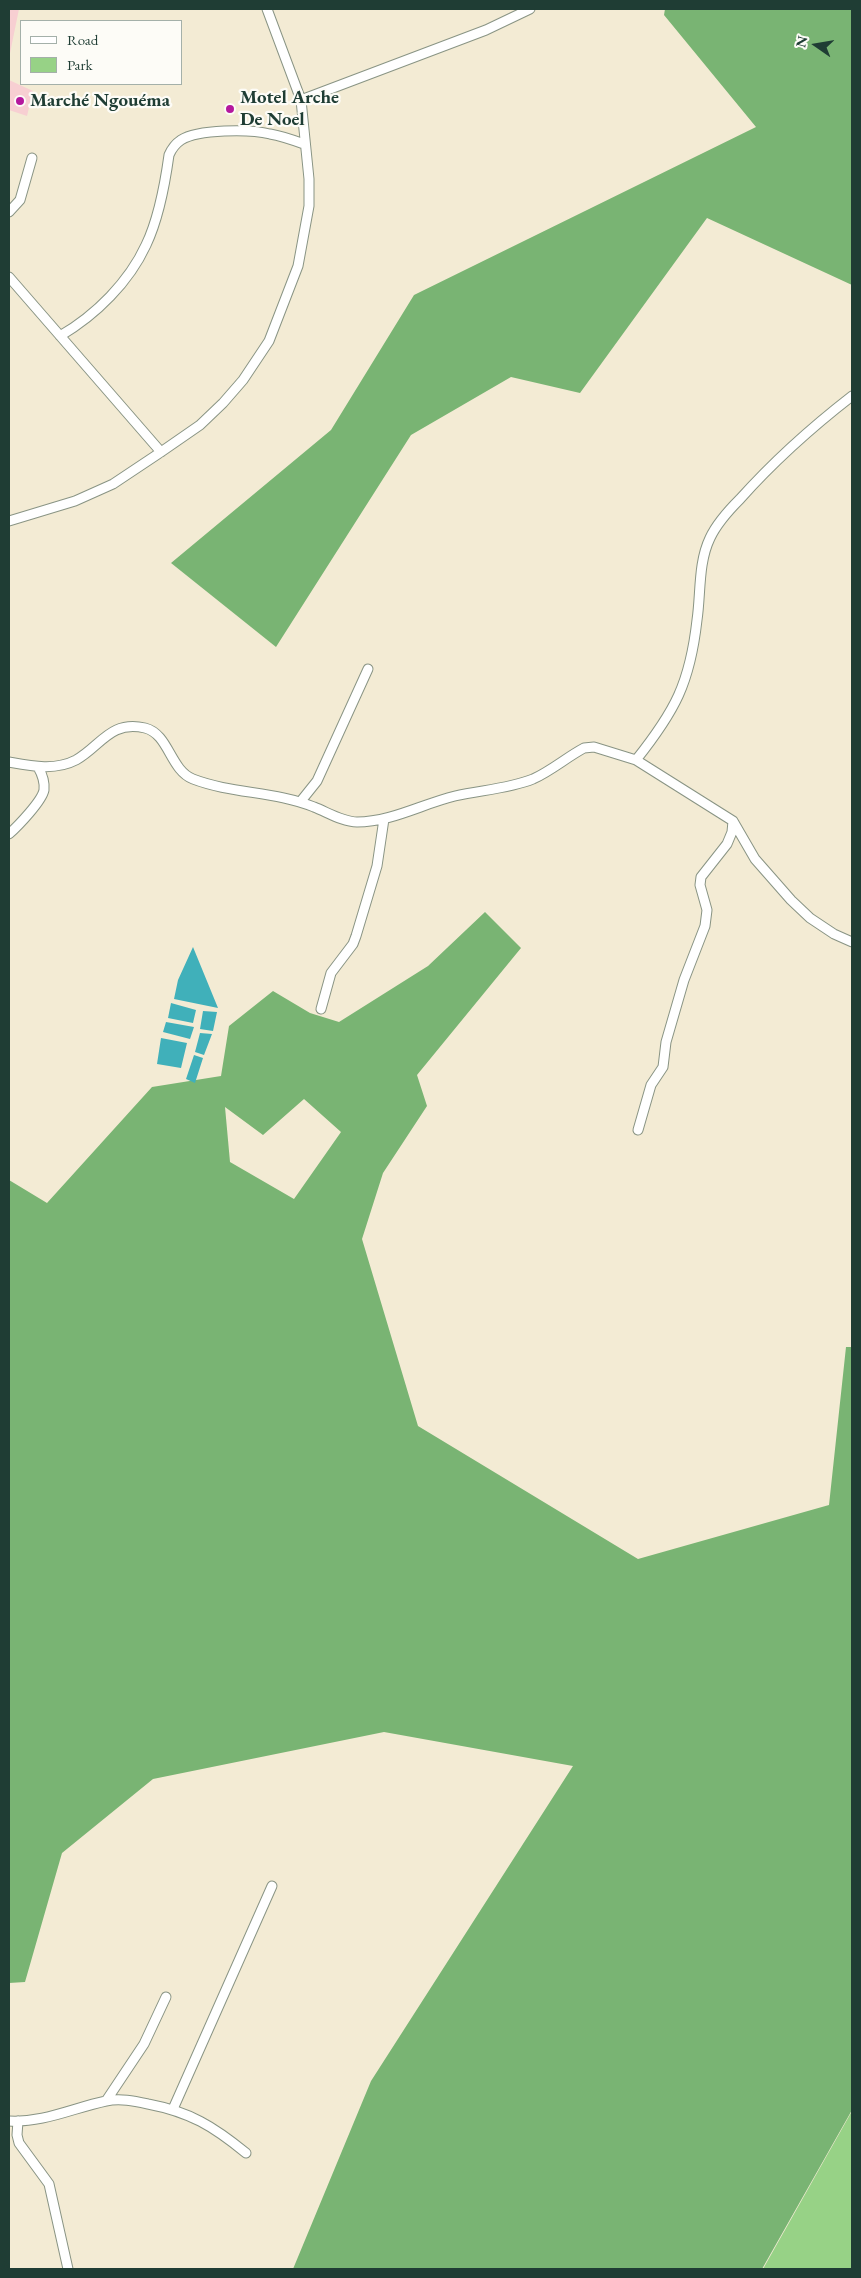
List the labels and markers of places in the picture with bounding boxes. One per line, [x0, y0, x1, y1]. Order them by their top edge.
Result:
place label: Motel Arche De Noel [240, 87, 339, 131]
place label: Marché Ngouéma [30, 90, 170, 112]
marker: Marché Ngouéma [14, 95, 26, 107]
marker: Motel Arche De Noel [224, 103, 236, 115]

